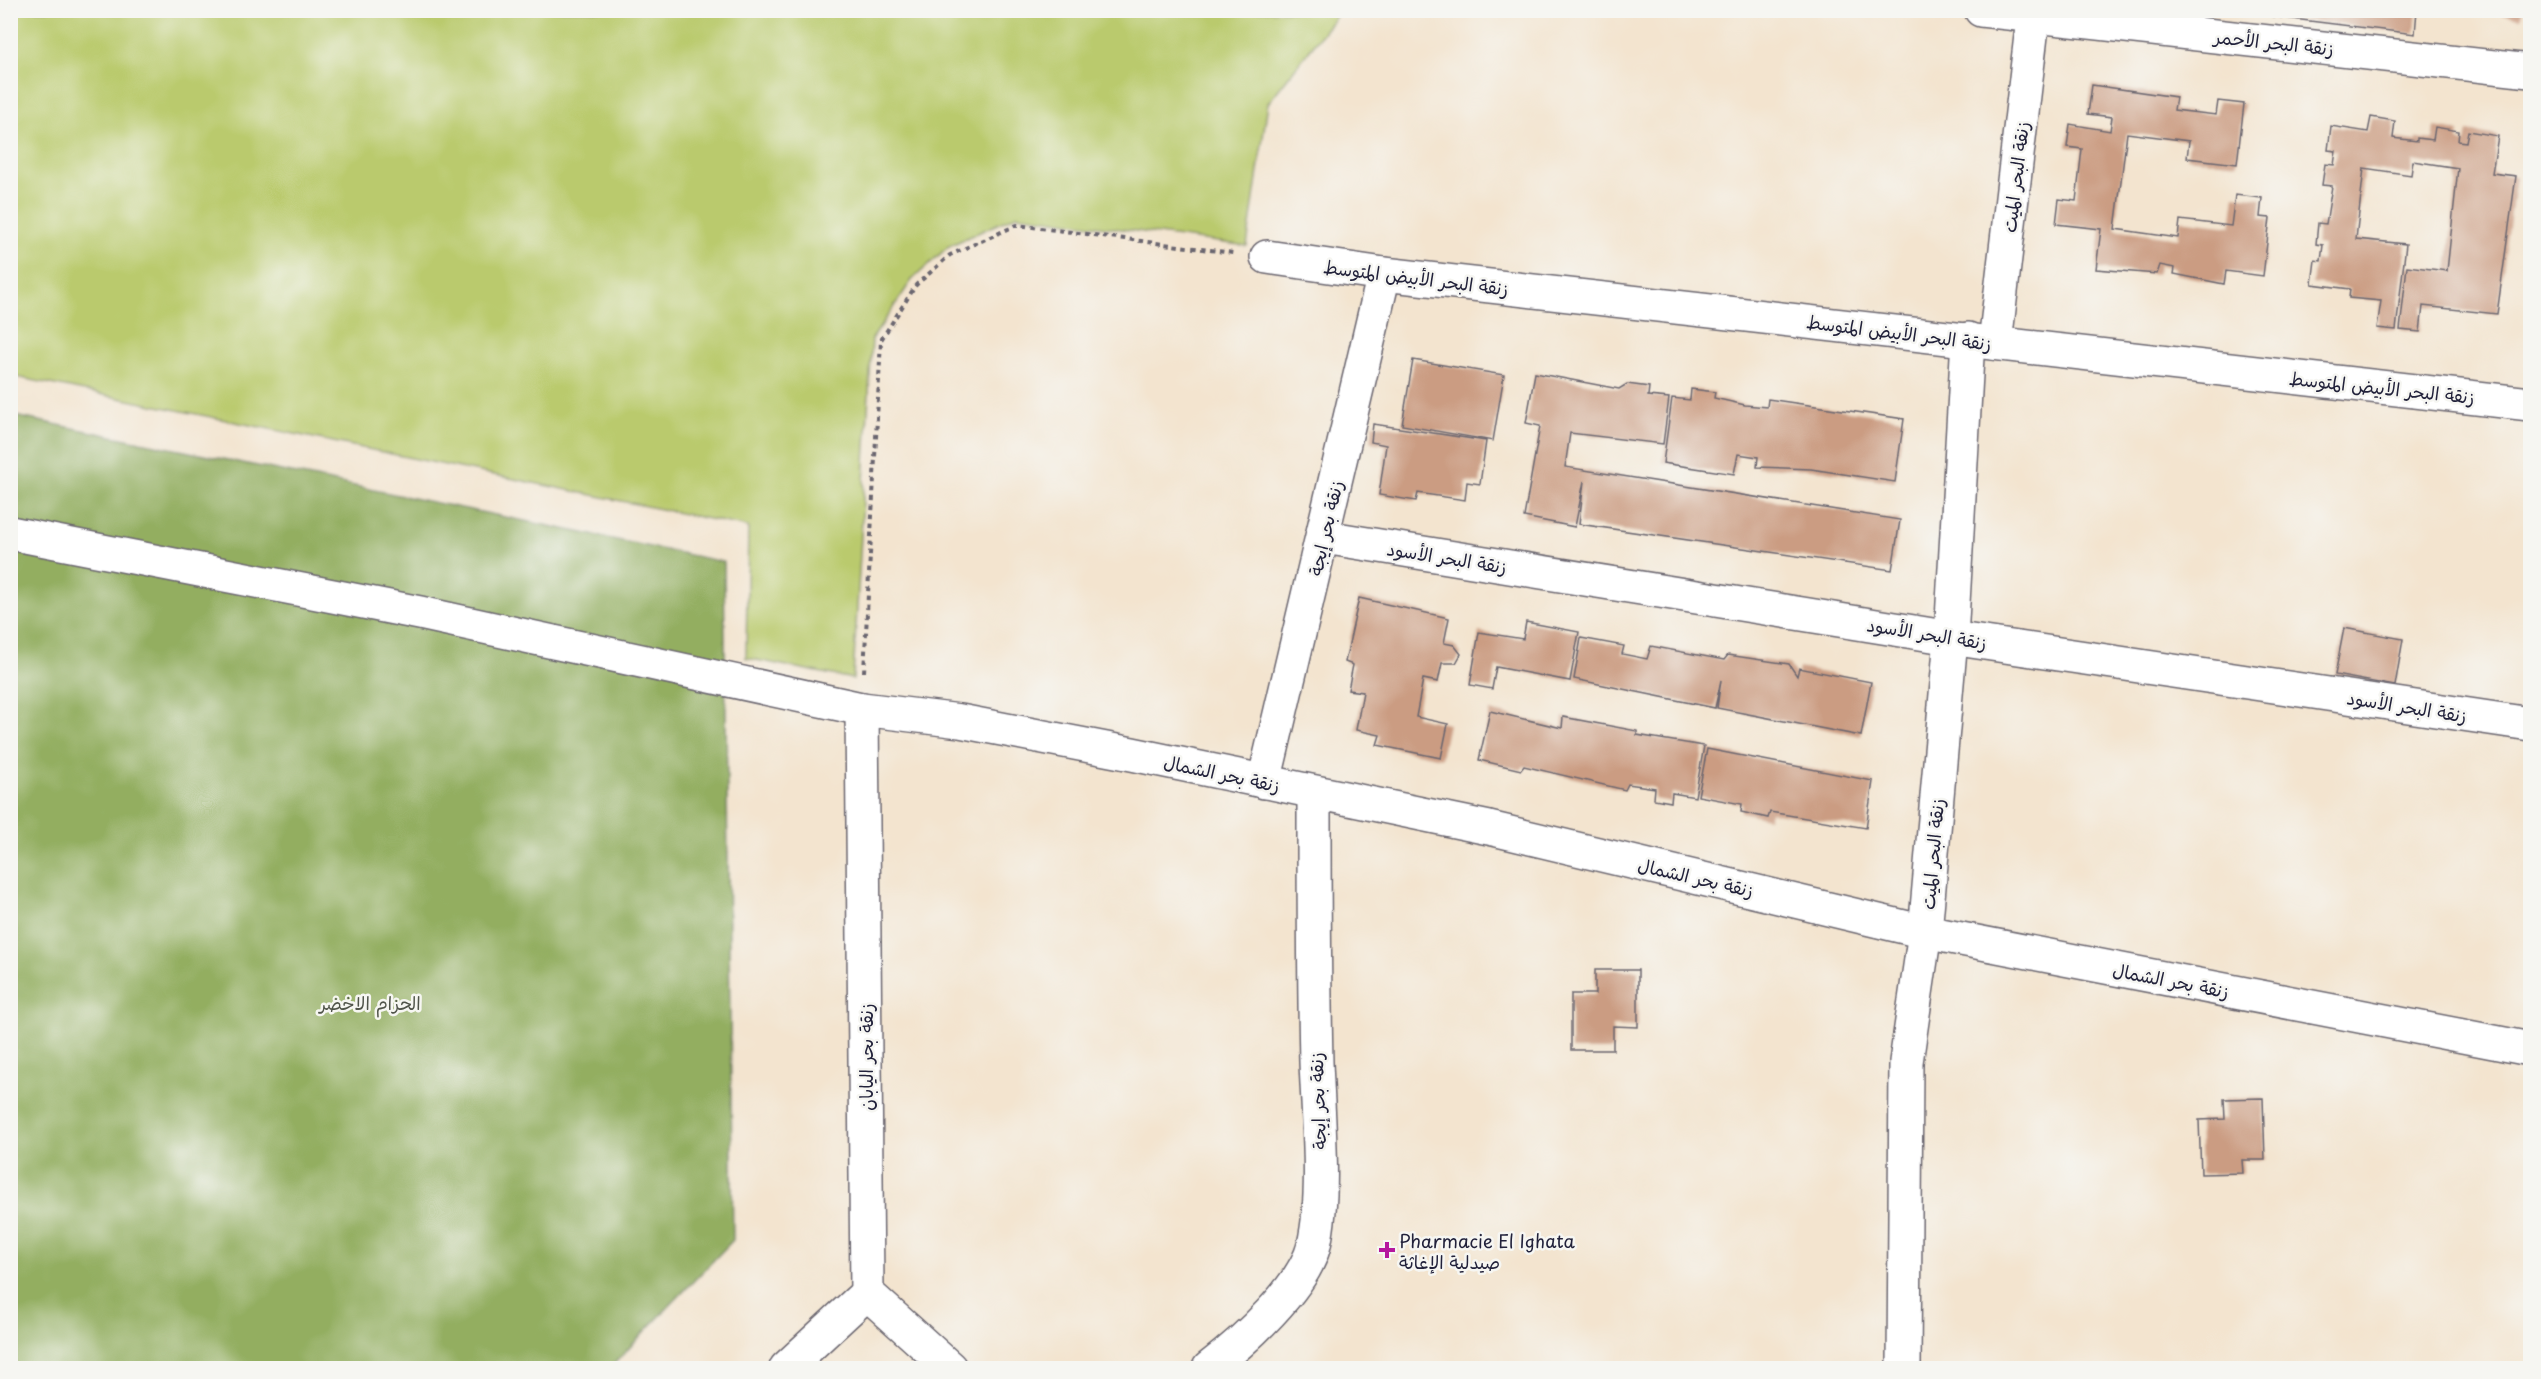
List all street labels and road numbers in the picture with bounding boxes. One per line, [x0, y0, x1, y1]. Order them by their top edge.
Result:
street label: زنقة البحر الأحمر [2211, 22, 2335, 62]
street label: زنقة البحر الميت [1995, 120, 2035, 234]
street label: زنقة البحر الأبيض المتوسط [1322, 252, 1510, 302]
street label: زنقة البحر الأبيض المتوسط [1805, 307, 1993, 357]
street label: زنقة البحر الأبيض المتوسط [2288, 364, 2476, 410]
street label: زنقة بحر إيجة [1301, 478, 1349, 578]
street label: زنقة البحر الأسود [1385, 534, 1509, 580]
street label: زنقة البحر الأسود [1865, 610, 1989, 656]
street label: زنقة البحر الأسود [2345, 683, 2469, 729]
street label: زنقة بحر الشمال [1162, 748, 1282, 798]
street label: زنقة البحر الميت [1914, 797, 1950, 911]
street label: زنقة بحر الشمال [1636, 851, 1756, 903]
street label: زنقة بحر الشمال [2111, 955, 2231, 1005]
street label: زنقة بحر اليابان [852, 1003, 879, 1111]
street label: زنقة بحر إيجة [1302, 1052, 1332, 1150]

